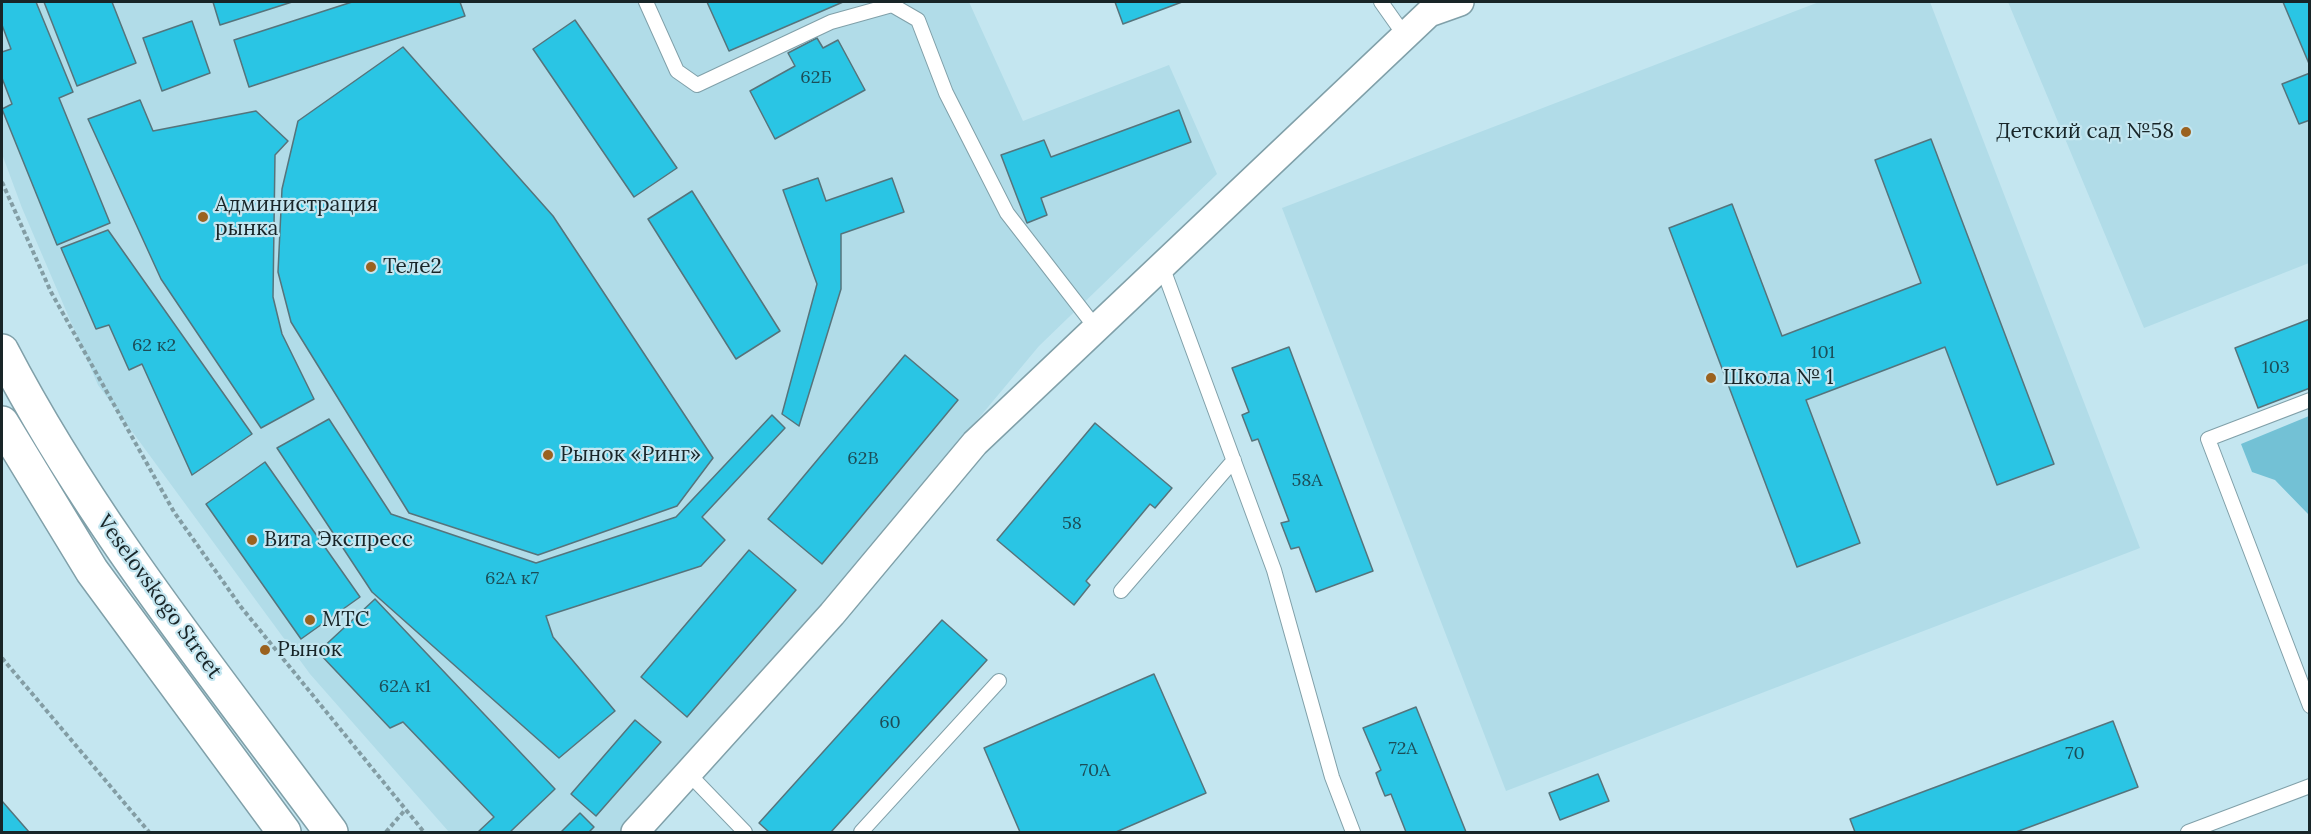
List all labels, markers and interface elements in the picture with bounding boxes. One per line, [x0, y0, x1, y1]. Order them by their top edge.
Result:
house number: 62Б [800, 67, 832, 89]
place label: Детский сад №58 [1996, 119, 2174, 145]
marker: Детский сад №58 [2179, 125, 2193, 139]
place label: Администрация рынка [215, 192, 378, 242]
marker: Администрация рынка [196, 210, 210, 224]
place label: Теле2 [383, 254, 442, 280]
marker: Теле2 [364, 260, 378, 274]
house number: 62 к2 [132, 335, 176, 357]
house number: 101 [1811, 342, 1835, 364]
house number: 103 [2262, 357, 2290, 379]
place label: Школа № 1 [1723, 365, 1834, 391]
marker: Школа № 1 [1704, 371, 1718, 385]
place label: Рынок «Ринг» [560, 442, 701, 468]
marker: Рынок «Ринг» [541, 448, 555, 462]
house number: 62В [847, 448, 879, 470]
house number: 58А [1291, 470, 1323, 492]
street label: Veselovskogo Street [91, 510, 227, 684]
house number: 58 [1062, 513, 1082, 535]
place label: Вита Экспресс [264, 527, 413, 553]
marker: Вита Экспресс [245, 533, 259, 547]
house number: 62А к7 [485, 568, 539, 590]
place label: МТС [322, 607, 369, 633]
marker: МТС [303, 613, 317, 627]
place label: Рынок [277, 637, 342, 663]
marker: Рынок [258, 643, 272, 657]
house number: 62А к1 [379, 676, 431, 698]
house number: 60 [879, 712, 901, 734]
house number: 72А [1388, 738, 1418, 760]
house number: 70 [2065, 743, 2085, 765]
house number: 70А [1080, 760, 1110, 782]

